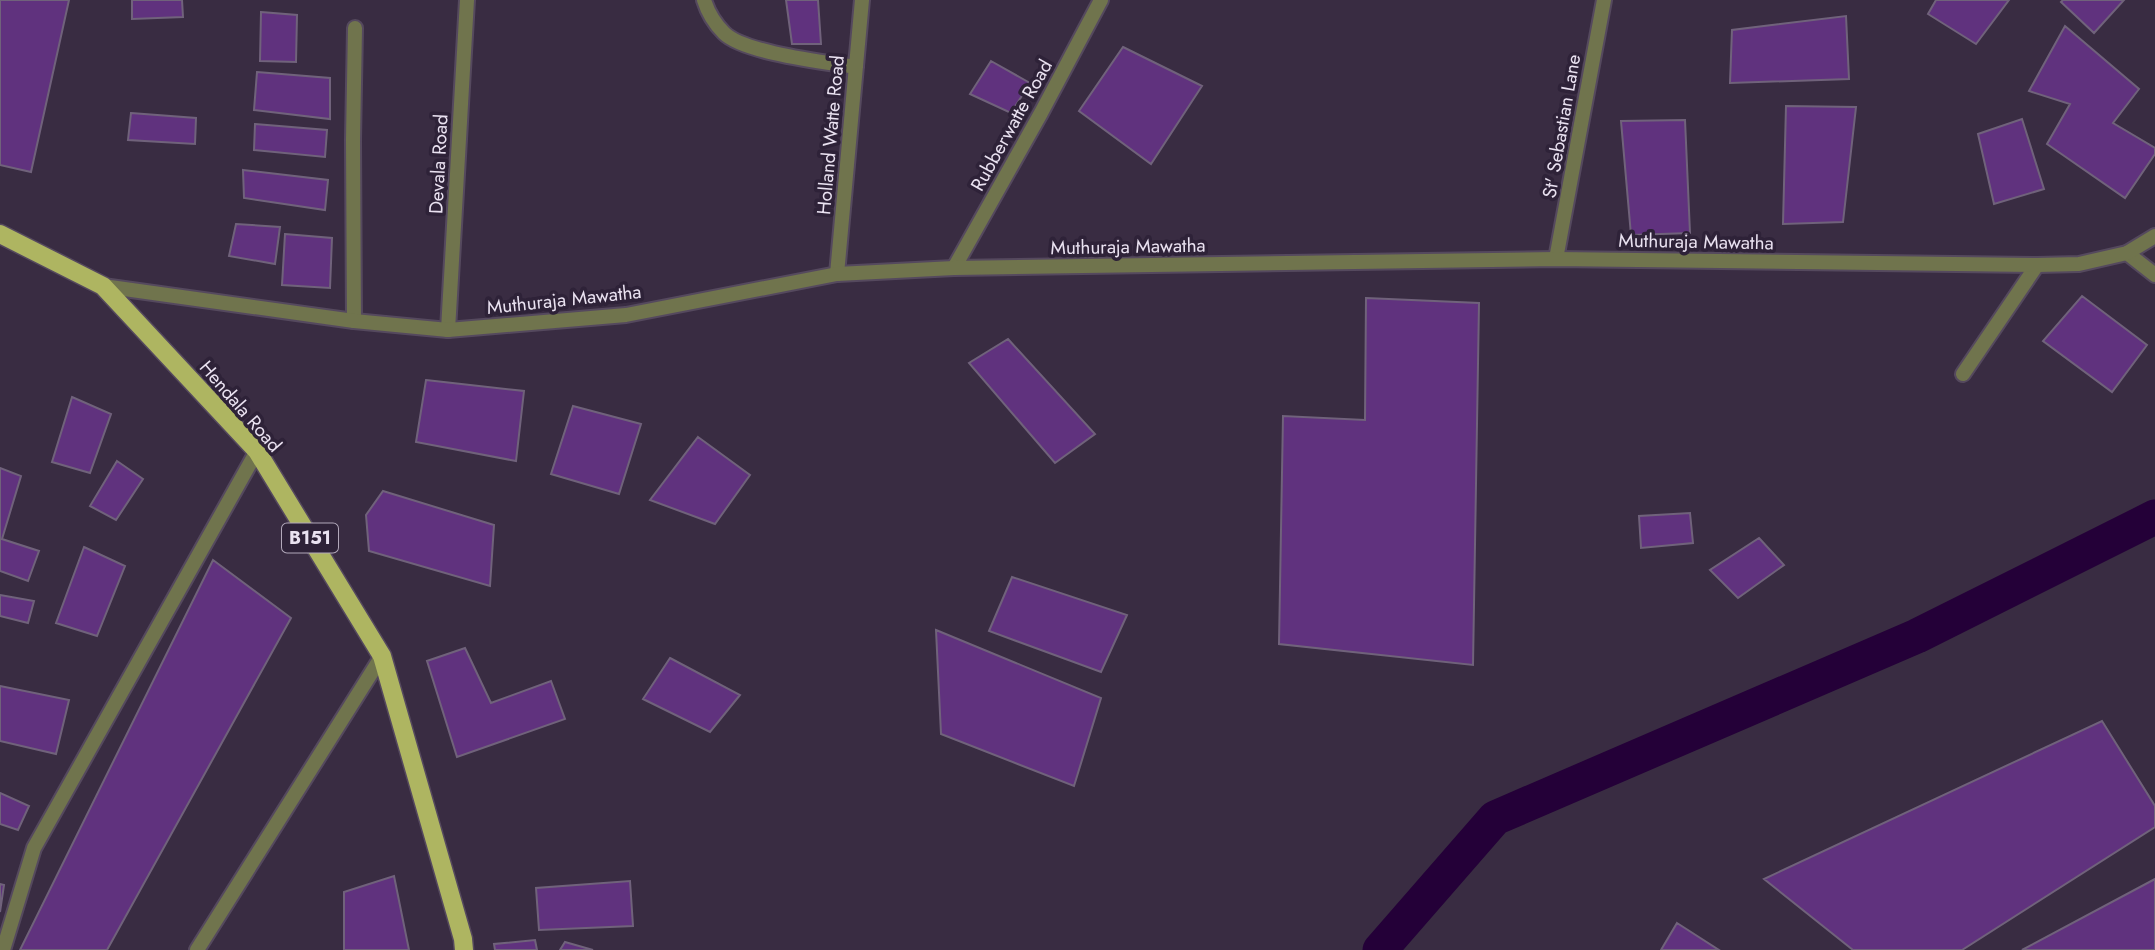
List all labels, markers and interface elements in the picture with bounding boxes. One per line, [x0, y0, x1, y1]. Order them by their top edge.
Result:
street label: St' Sebastian Lane [1536, 52, 1587, 200]
street label: Holland Watte Road [810, 54, 851, 216]
street label: Rubberwatte Road [964, 55, 1059, 196]
street label: Devala Road [422, 113, 455, 215]
street label: Muthuraja Mawatha [1618, 227, 1774, 256]
street label: Muthuraja Mawatha [1050, 232, 1206, 261]
street label: Muthuraja Mawatha [485, 278, 643, 321]
street label: Hendala Road [193, 355, 288, 458]
road number: B151 [282, 524, 338, 552]

